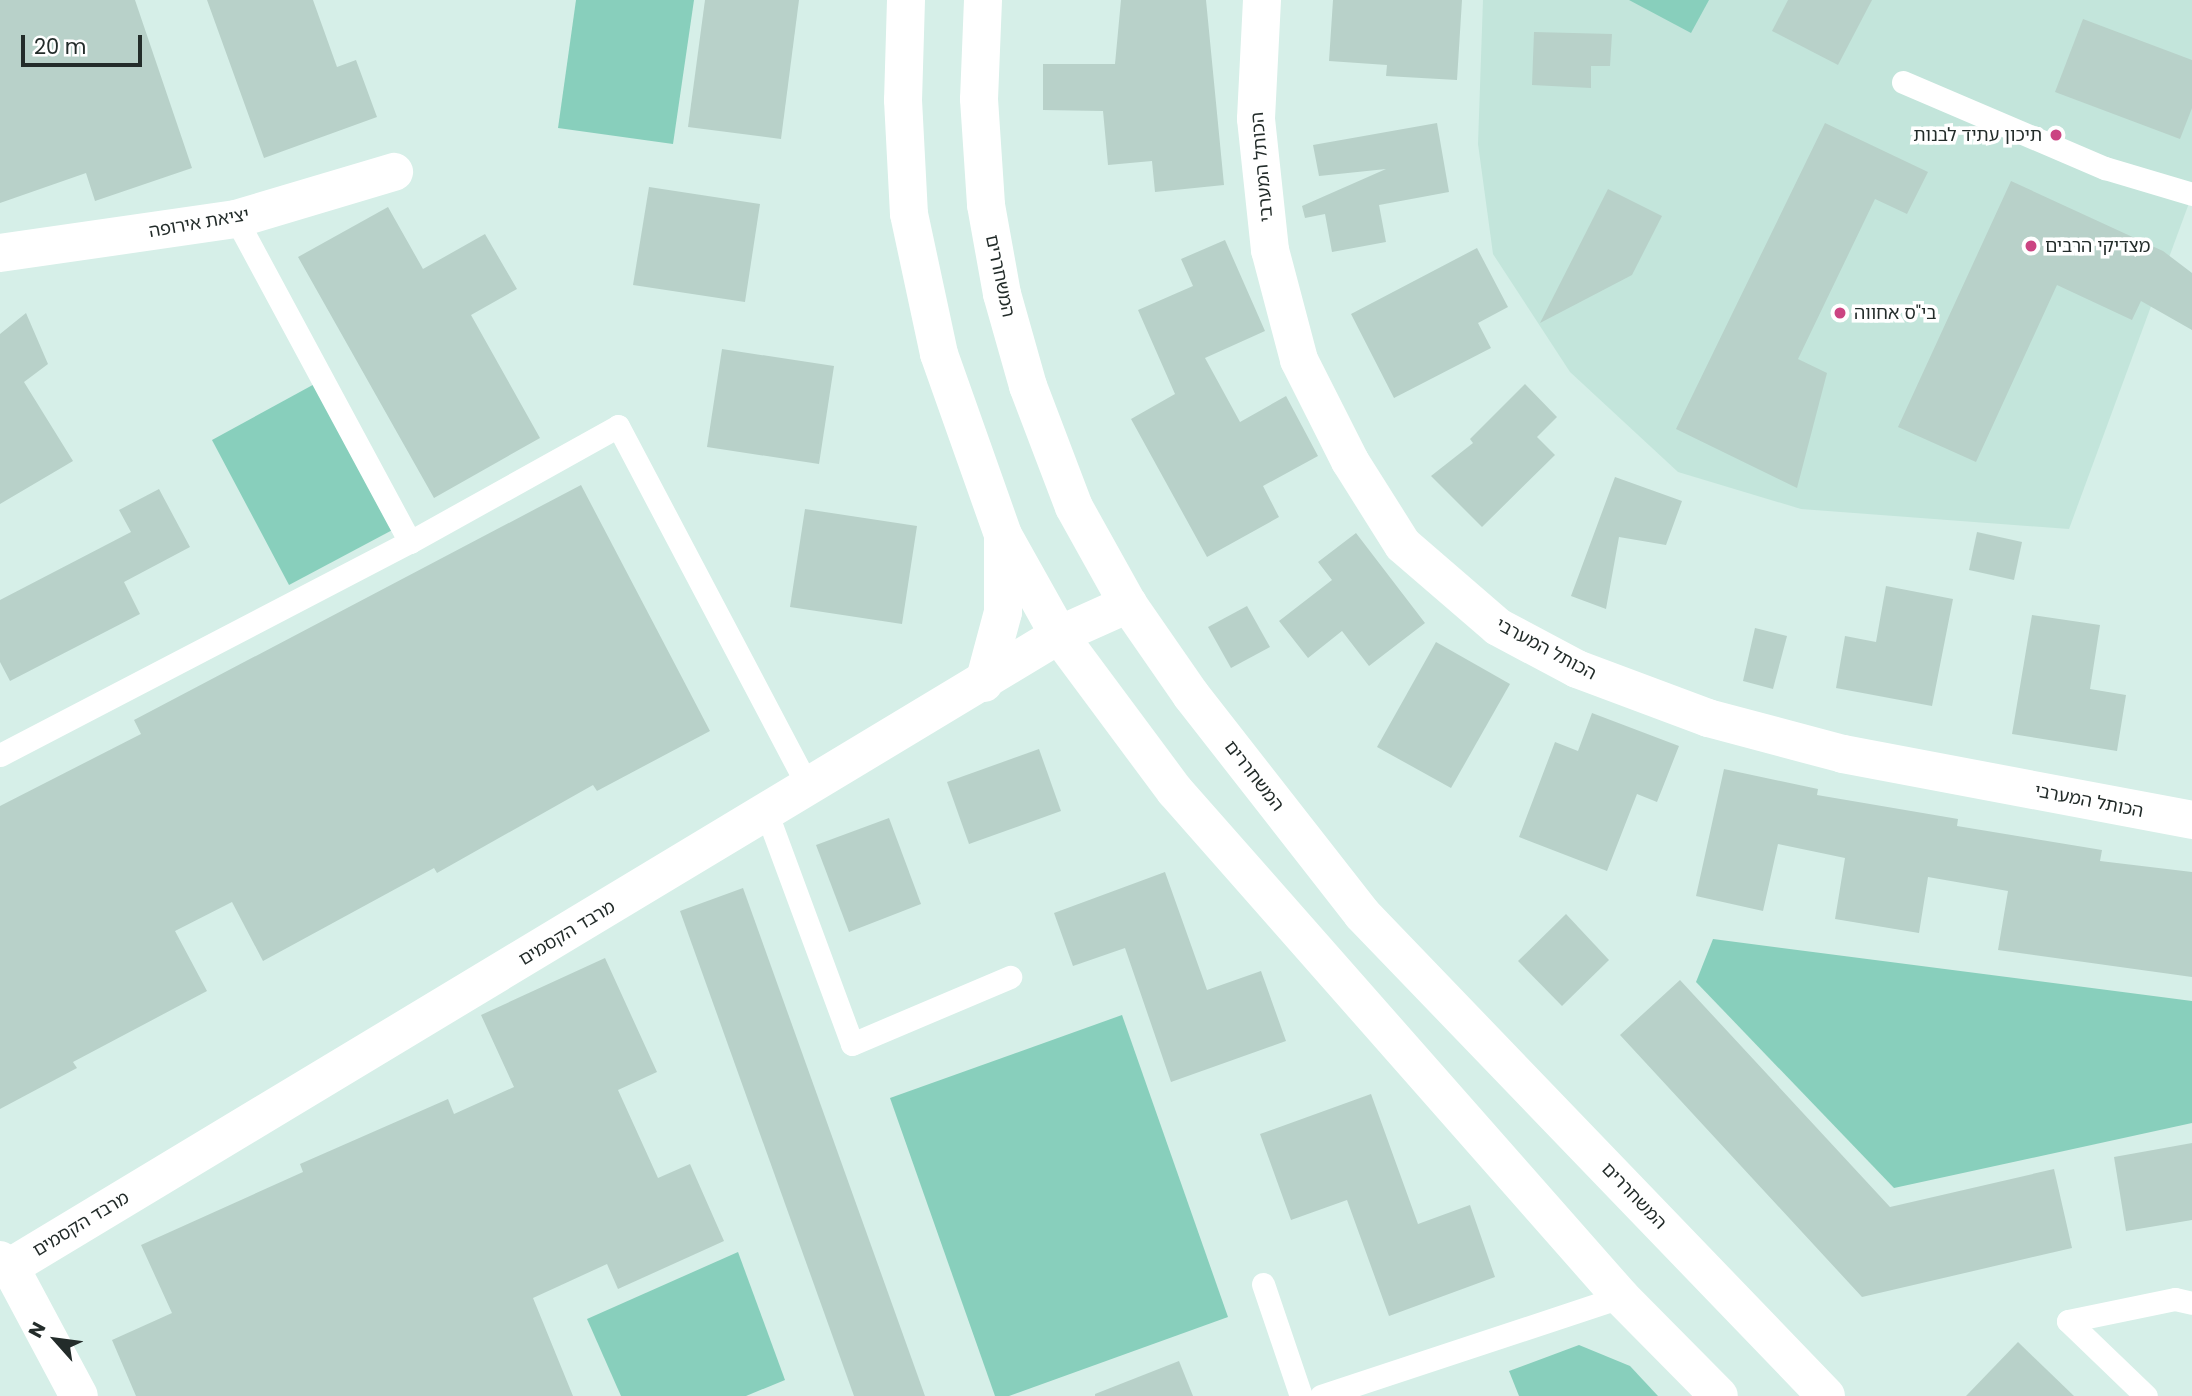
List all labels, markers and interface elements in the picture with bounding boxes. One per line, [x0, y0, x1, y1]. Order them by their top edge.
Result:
scale bar [24, 21, 145, 65]
text: 20 m [34, 32, 87, 61]
street label: הכותל המערבי [1246, 111, 1278, 223]
place label: תיכון עתיד לבנות [1913, 124, 2042, 146]
marker: תיכון עתיד לבנות [2048, 127, 2064, 143]
street label: יציאת אירופה [147, 204, 251, 242]
street label: המשחררים [981, 233, 1019, 319]
place label: מצדיקי הרבים [2045, 235, 2150, 257]
marker: מצדיקי הרבים [2023, 238, 2039, 254]
place label: בי"ס אחווה [1854, 302, 1937, 324]
marker: בי"ס אחווה [1832, 305, 1848, 321]
street label: הכותל המערבי [1492, 614, 1600, 684]
street label: המשחררים [1220, 736, 1288, 816]
street label: הכותל המערבי [2033, 780, 2145, 822]
street label: מרבד הקסמים [515, 896, 619, 970]
street label: המשחררים [1597, 1158, 1671, 1234]
street label: מרבד הקסמים [29, 1187, 133, 1261]
north arrow [21, 1305, 91, 1375]
text: N [22, 1317, 52, 1343]

